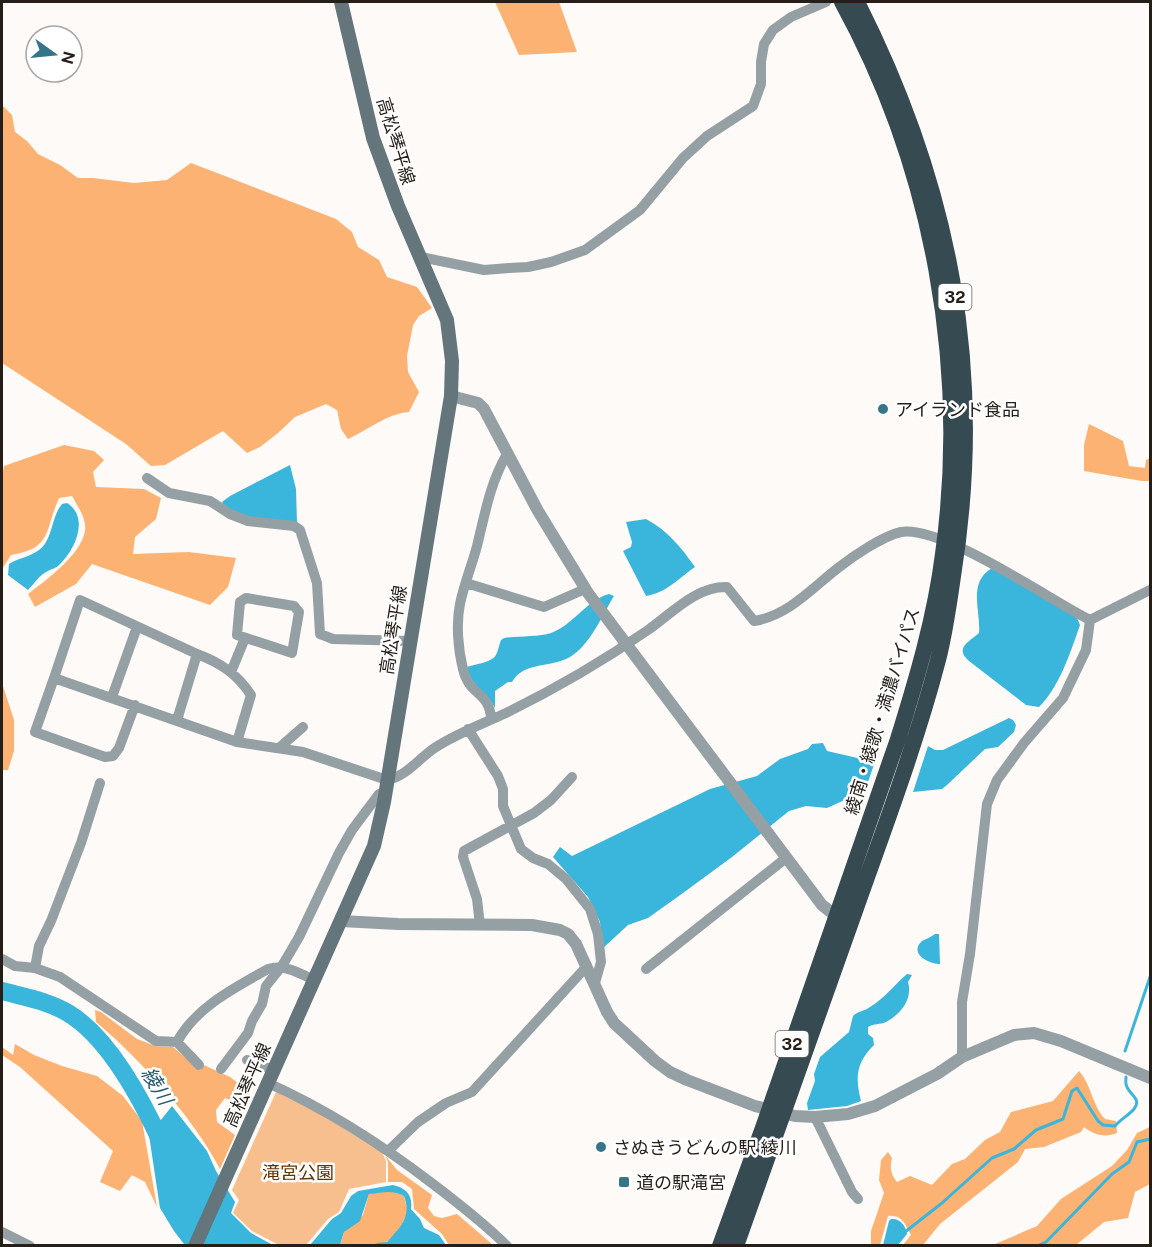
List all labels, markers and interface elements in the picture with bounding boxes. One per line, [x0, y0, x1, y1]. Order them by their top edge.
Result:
north arrow [24, 24, 84, 84]
text: N [57, 49, 79, 66]
street label: 高松琴平線 [373, 95, 419, 187]
road number: 32 [938, 284, 972, 310]
place label: アイランド食品 [895, 399, 1020, 420]
marker: アイランド食品 [876, 402, 890, 416]
street label: 高松琴平線 [376, 584, 410, 676]
street label: 綾南・綾歌・満濃バイパス [840, 605, 924, 817]
road number: 32 [776, 1031, 808, 1057]
street label: 高松琴平線 [219, 1040, 275, 1130]
water label: 綾川 [136, 1063, 179, 1111]
place label: さぬきうどんの駅 綾川 [613, 1137, 797, 1158]
marker: さぬきうどんの駅 綾川 [594, 1140, 608, 1154]
park label: 滝宮公園 [262, 1162, 334, 1183]
place label: 道の駅滝宮 [636, 1172, 726, 1193]
marker: 道の駅滝宮 [617, 1175, 631, 1189]

